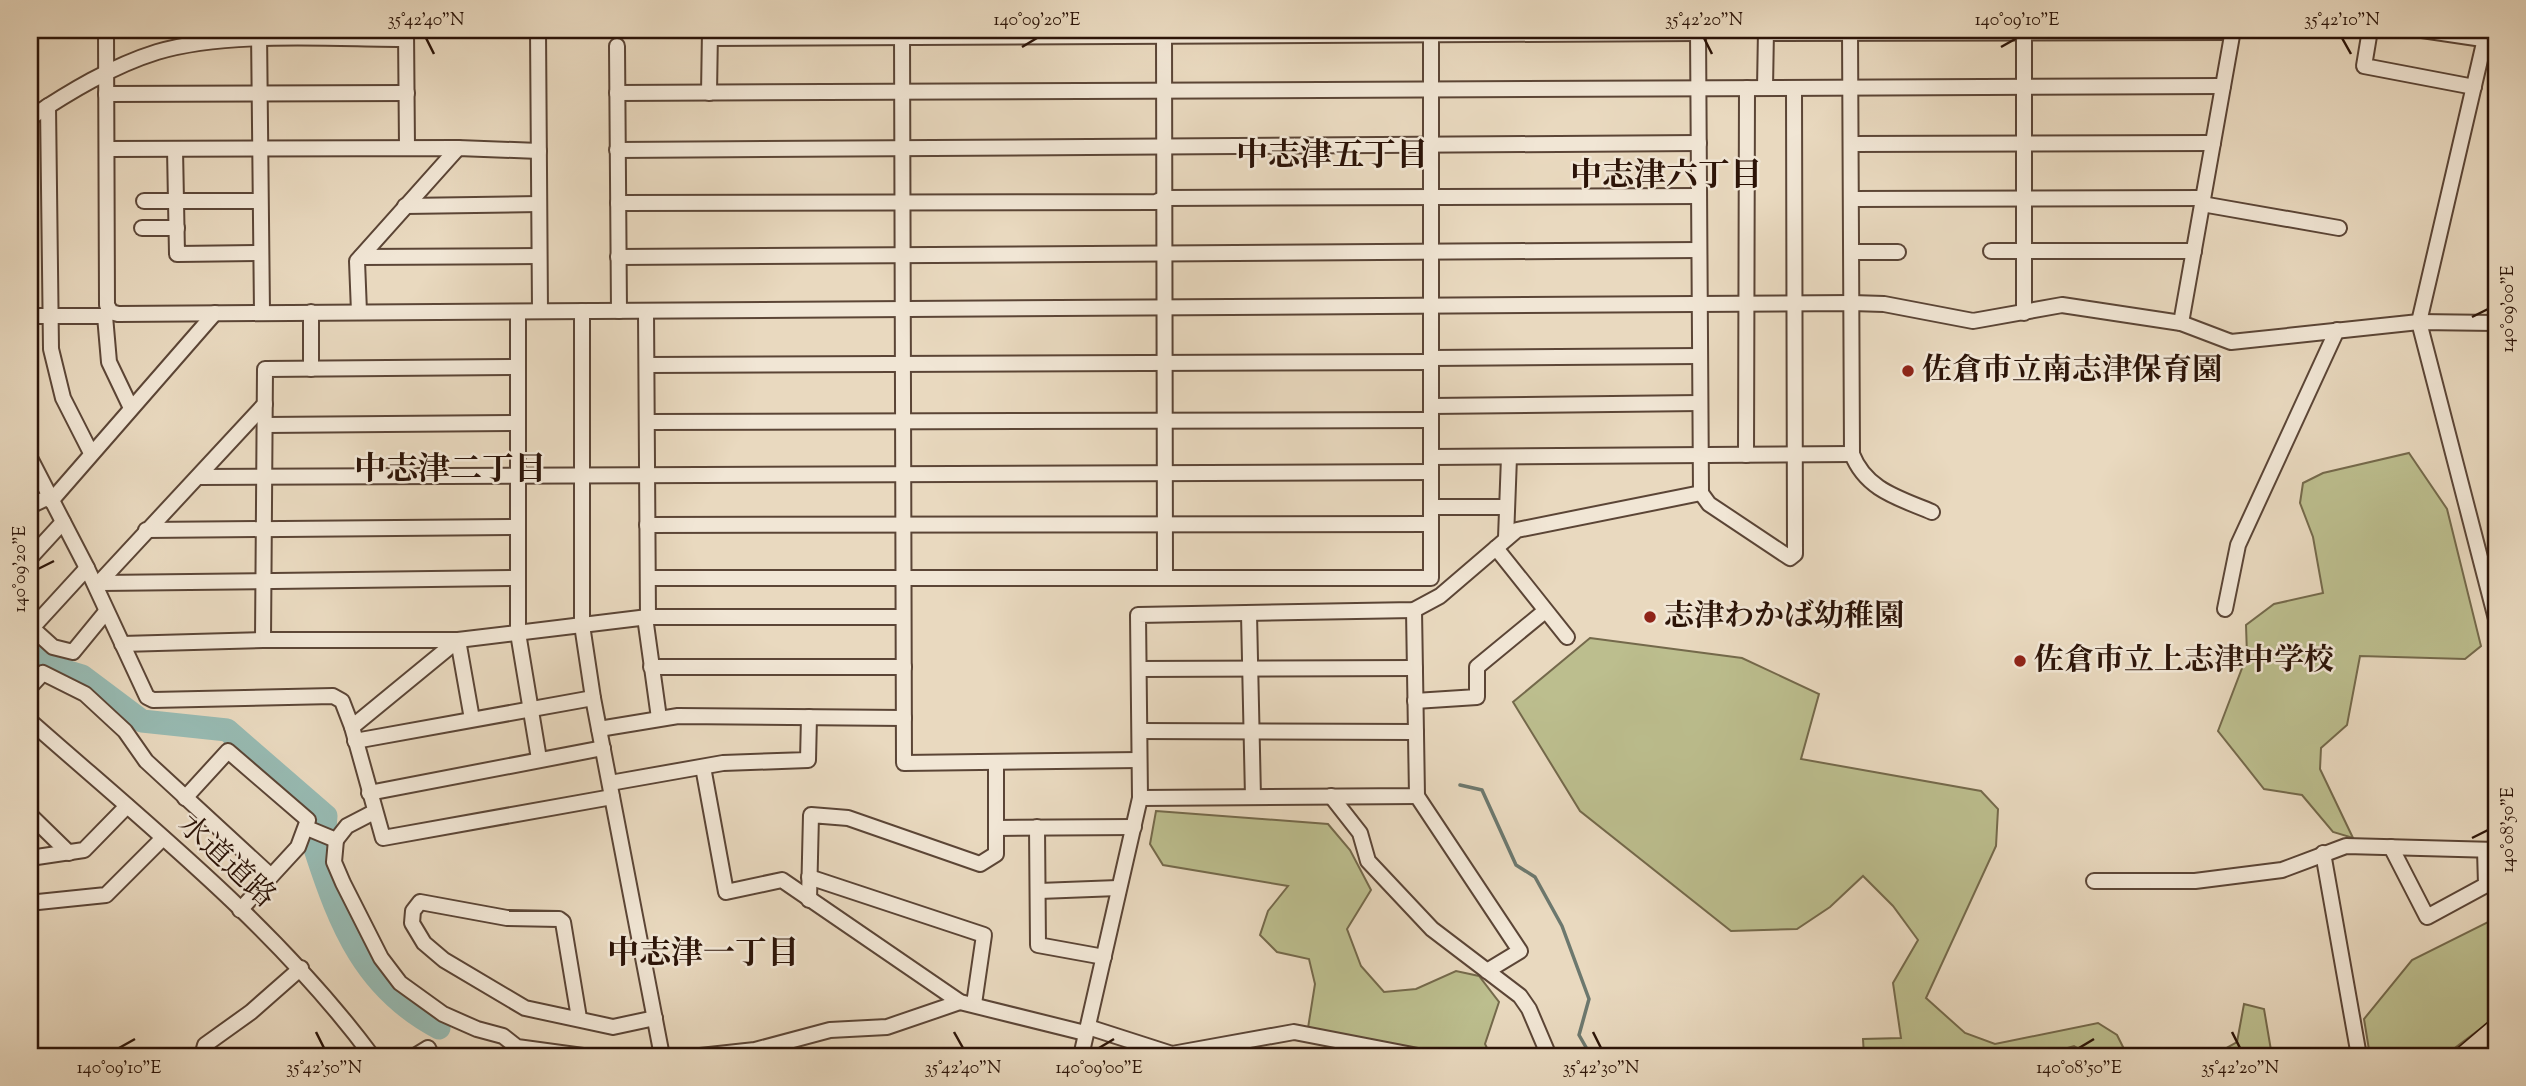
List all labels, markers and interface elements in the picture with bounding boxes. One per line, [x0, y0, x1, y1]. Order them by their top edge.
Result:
text: 35°42'40"N [388, 8, 465, 34]
text: 140°09'20"E [994, 8, 1081, 34]
text: 35°42'20"N [1665, 8, 1743, 34]
text: 140°09'10"E [1975, 8, 2059, 34]
text: 35°42'10"N [2304, 8, 2380, 34]
district label: 中志津五丁目 [1236, 134, 1428, 180]
district label: 中志津六丁目 [1570, 154, 1762, 200]
text: 140°09'00"E [2496, 265, 2522, 353]
place label: 佐倉市立南志津保育園 [1922, 350, 2222, 393]
marker: 佐倉市立南志津保育園 [1900, 363, 1916, 379]
district label: 中志津二丁目 [354, 448, 546, 494]
text: 140°09'20"E [8, 525, 34, 612]
place label: 志津わかば幼稚園 [1664, 596, 1904, 639]
marker: 志津わかば幼稚園 [1642, 609, 1658, 625]
place label: 佐倉市立上志津中学校 [2034, 640, 2334, 683]
marker: 佐倉市立上志津中学校 [2012, 653, 2028, 669]
text: 140°08'50"E [2496, 787, 2522, 873]
street label: 水道道路 [167, 805, 285, 919]
district label: 中志津一丁目 [607, 932, 799, 978]
text: 140°09'10"E [77, 1056, 161, 1082]
text: 35°42'50"N [286, 1056, 362, 1082]
text: 35°42'40"N [925, 1056, 1002, 1082]
text: 140°09'00"E [1055, 1056, 1143, 1082]
text: 35°42'30"N [1563, 1056, 1639, 1082]
text: 140°08'50"E [2036, 1056, 2122, 1082]
text: 35°42'20"N [2201, 1056, 2279, 1082]

